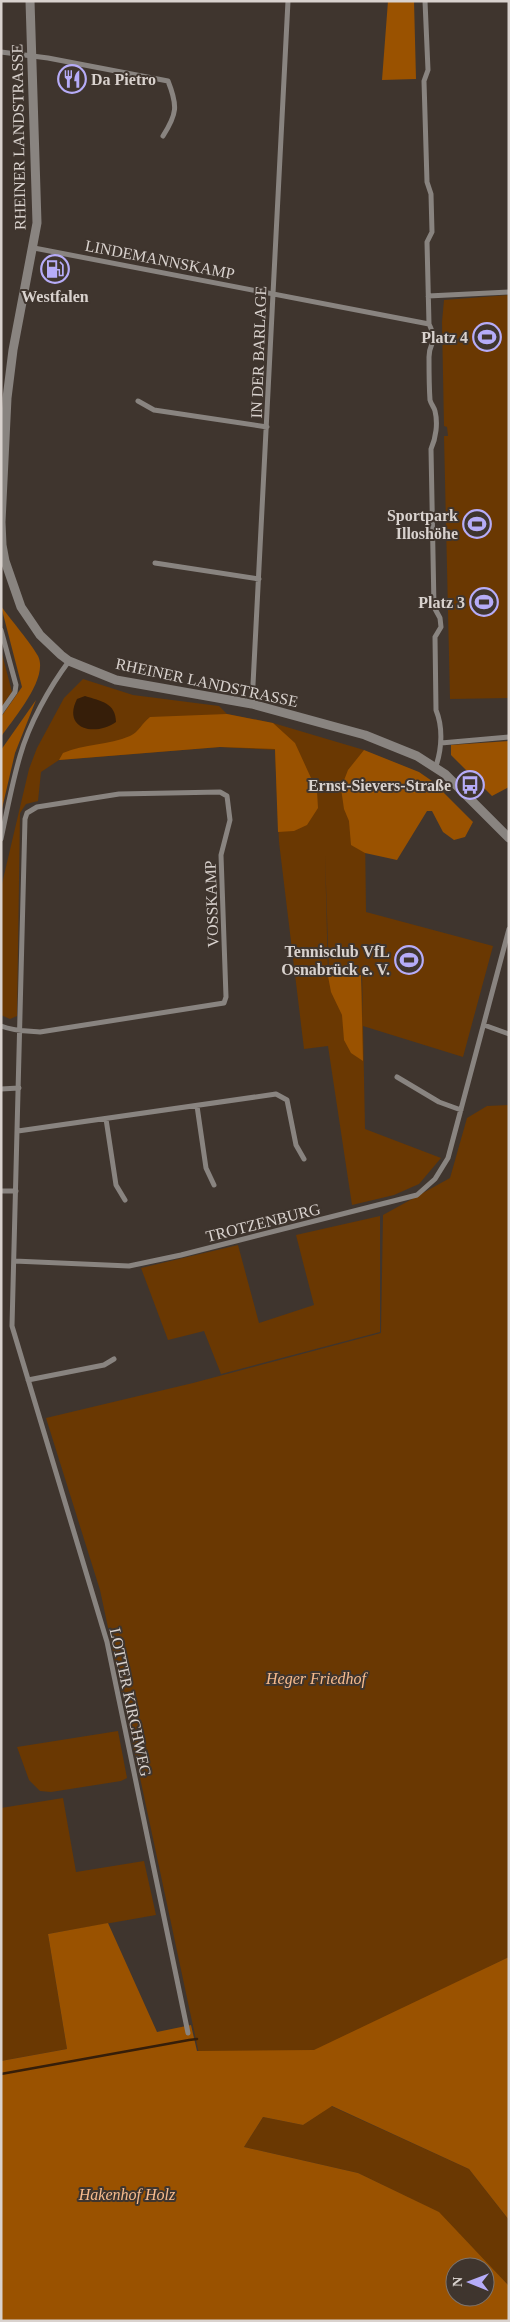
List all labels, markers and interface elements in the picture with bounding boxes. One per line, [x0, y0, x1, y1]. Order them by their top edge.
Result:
street label: RHEINER LANDSTRASSE [8, 44, 29, 230]
restaurant icon: Da Pietro [57, 64, 87, 94]
place label: Da Pietro [91, 71, 156, 88]
street label: LINDEMANNSKAMP [84, 237, 236, 282]
fuel station icon: Westfalen [40, 254, 70, 284]
street label: IN DER BARLAGE [248, 286, 269, 418]
place label: Westfalen [21, 288, 89, 305]
sports icon: Platz 4 [472, 322, 502, 352]
place label: Platz 4 [421, 329, 468, 346]
place label: Sportpark Illoshöhe [387, 507, 458, 542]
sports icon: Sportpark Illoshöhe [462, 509, 492, 539]
sports icon: Platz 3 [469, 587, 499, 617]
place label: Platz 3 [418, 594, 465, 611]
street label: RHEINER LANDSTRASSE [114, 655, 300, 710]
bus stop icon: Ernst-Sievers-Straße [455, 770, 485, 800]
place label: Ernst-Sievers-Straße [308, 777, 451, 794]
street label: VOSSKAMP [201, 860, 222, 948]
place label: Tennisclub VfL Osnabrück e. V. [281, 943, 390, 978]
sports icon: Tennisclub VfL Osnabrück e. V. [394, 945, 424, 975]
street label: TROTZENBURG [204, 1200, 323, 1245]
street label: LOTTER KIRCHWEG [106, 1626, 155, 1778]
park label: Heger Friedhof [265, 1670, 369, 1688]
park label: Hakenhof Holz [78, 2186, 176, 2204]
north arrow [445, 2257, 495, 2307]
text: N [450, 2277, 465, 2287]

